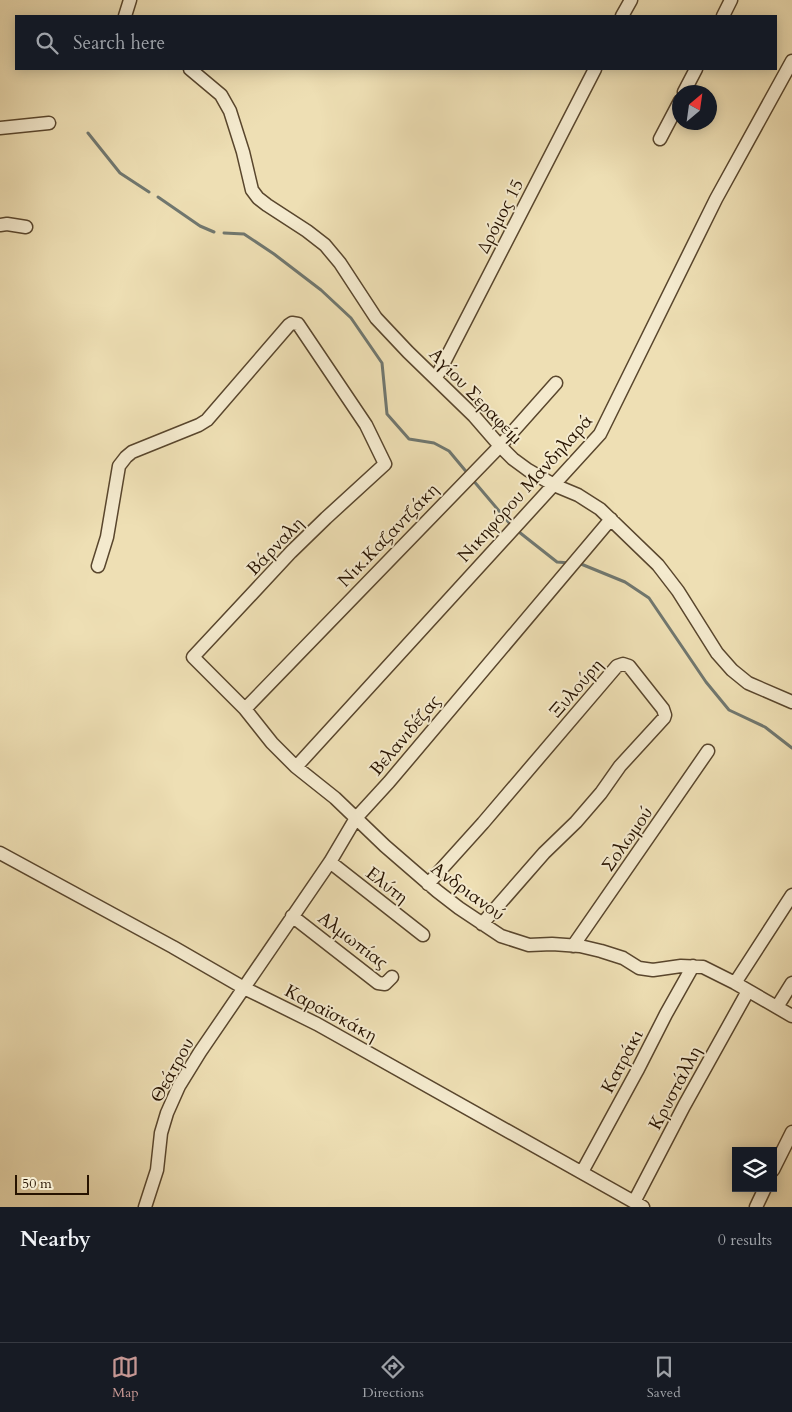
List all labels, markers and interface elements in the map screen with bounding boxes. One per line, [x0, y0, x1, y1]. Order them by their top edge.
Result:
search box [15, 15, 777, 70]
icon: search [33, 29, 61, 57]
text: Search here [73, 30, 165, 56]
north arrow [672, 85, 717, 130]
street label: Δρόμος 15 [471, 175, 530, 258]
street label: Αγίου Σεραφείμ [423, 343, 528, 450]
street label: Νικηφόρου Μανδηλαρά [452, 409, 599, 568]
street label: Νικ.Καζαντζάκη [332, 478, 444, 593]
street label: Βάρναλη [241, 512, 309, 581]
street label: Ξυλούρη [544, 654, 609, 723]
street label: Βελανιδέζας [364, 689, 447, 781]
street label: Σολωμού [596, 802, 659, 877]
street label: Ανδριανού [426, 856, 510, 927]
street label: Ελύτη [360, 861, 413, 910]
street label: Αλμωπίας [312, 906, 393, 975]
street label: Καραϊσκάκη [280, 979, 381, 1048]
street label: Κατράκι [595, 1025, 650, 1097]
street label: Θεάτρου [144, 1033, 200, 1107]
street label: Κρυστάλλη [643, 1042, 708, 1134]
map controls [732, 1147, 777, 1192]
button: layers [732, 1147, 777, 1192]
scale bar [15, 1172, 89, 1195]
text: 50 m [22, 1174, 52, 1193]
text: Nearby [20, 1225, 91, 1254]
text: 0 results [718, 1229, 772, 1251]
tab: Map [111, 1353, 139, 1402]
tab: Directions [362, 1353, 424, 1402]
tab: Saved [647, 1353, 681, 1402]

